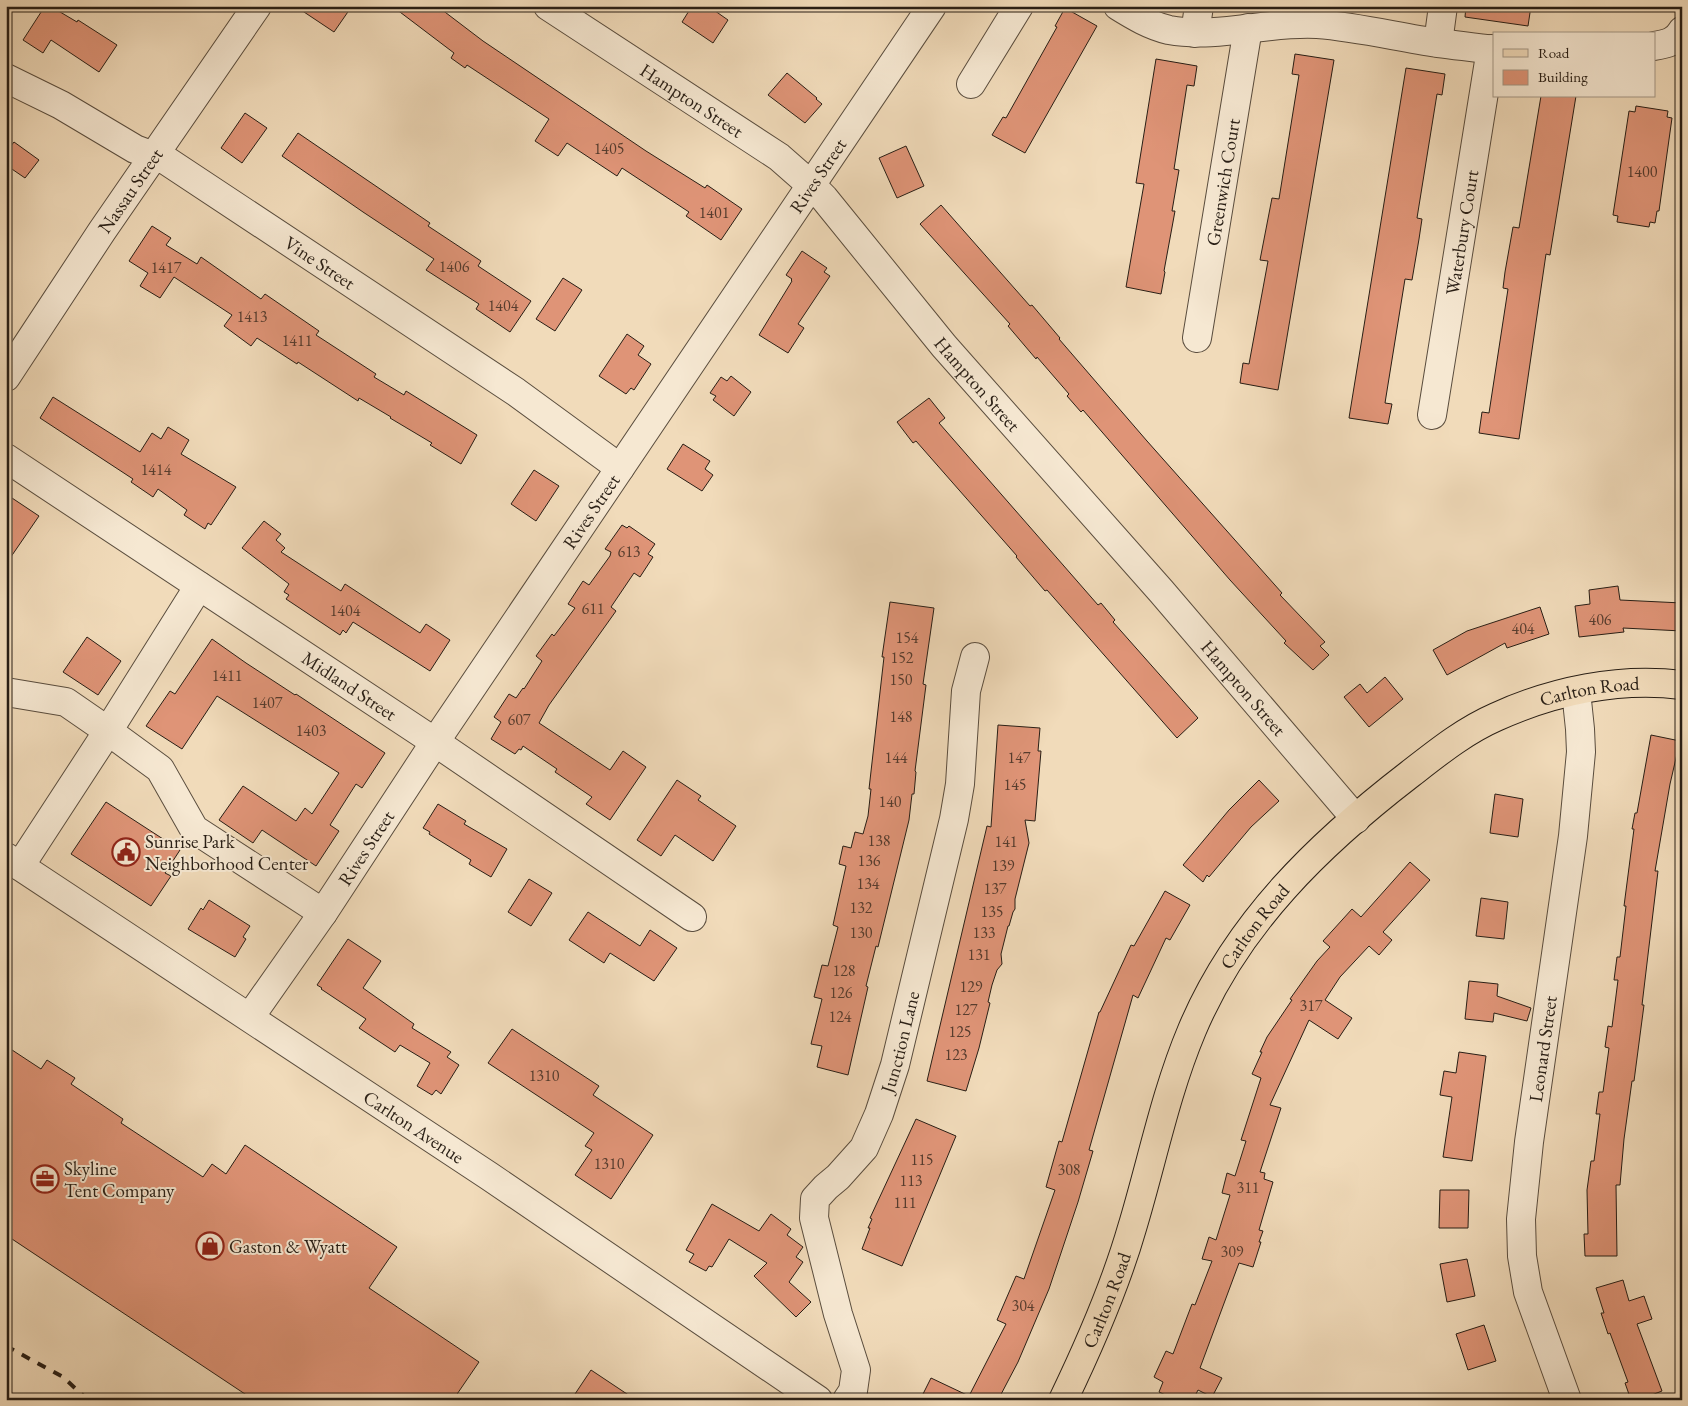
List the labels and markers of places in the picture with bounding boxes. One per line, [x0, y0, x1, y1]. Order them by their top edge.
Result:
place label: Sunrise Park Neighborhood Center [145, 829, 309, 876]
public building icon: Sunrise Park Neighborhood Center [111, 837, 141, 867]
place label: Skyline Tent Company [64, 1156, 175, 1203]
office icon: Skyline Tent Company [30, 1164, 60, 1194]
shop icon: Gaston & Wyatt [195, 1231, 225, 1261]
place label: Gaston & Wyatt [229, 1234, 347, 1259]

